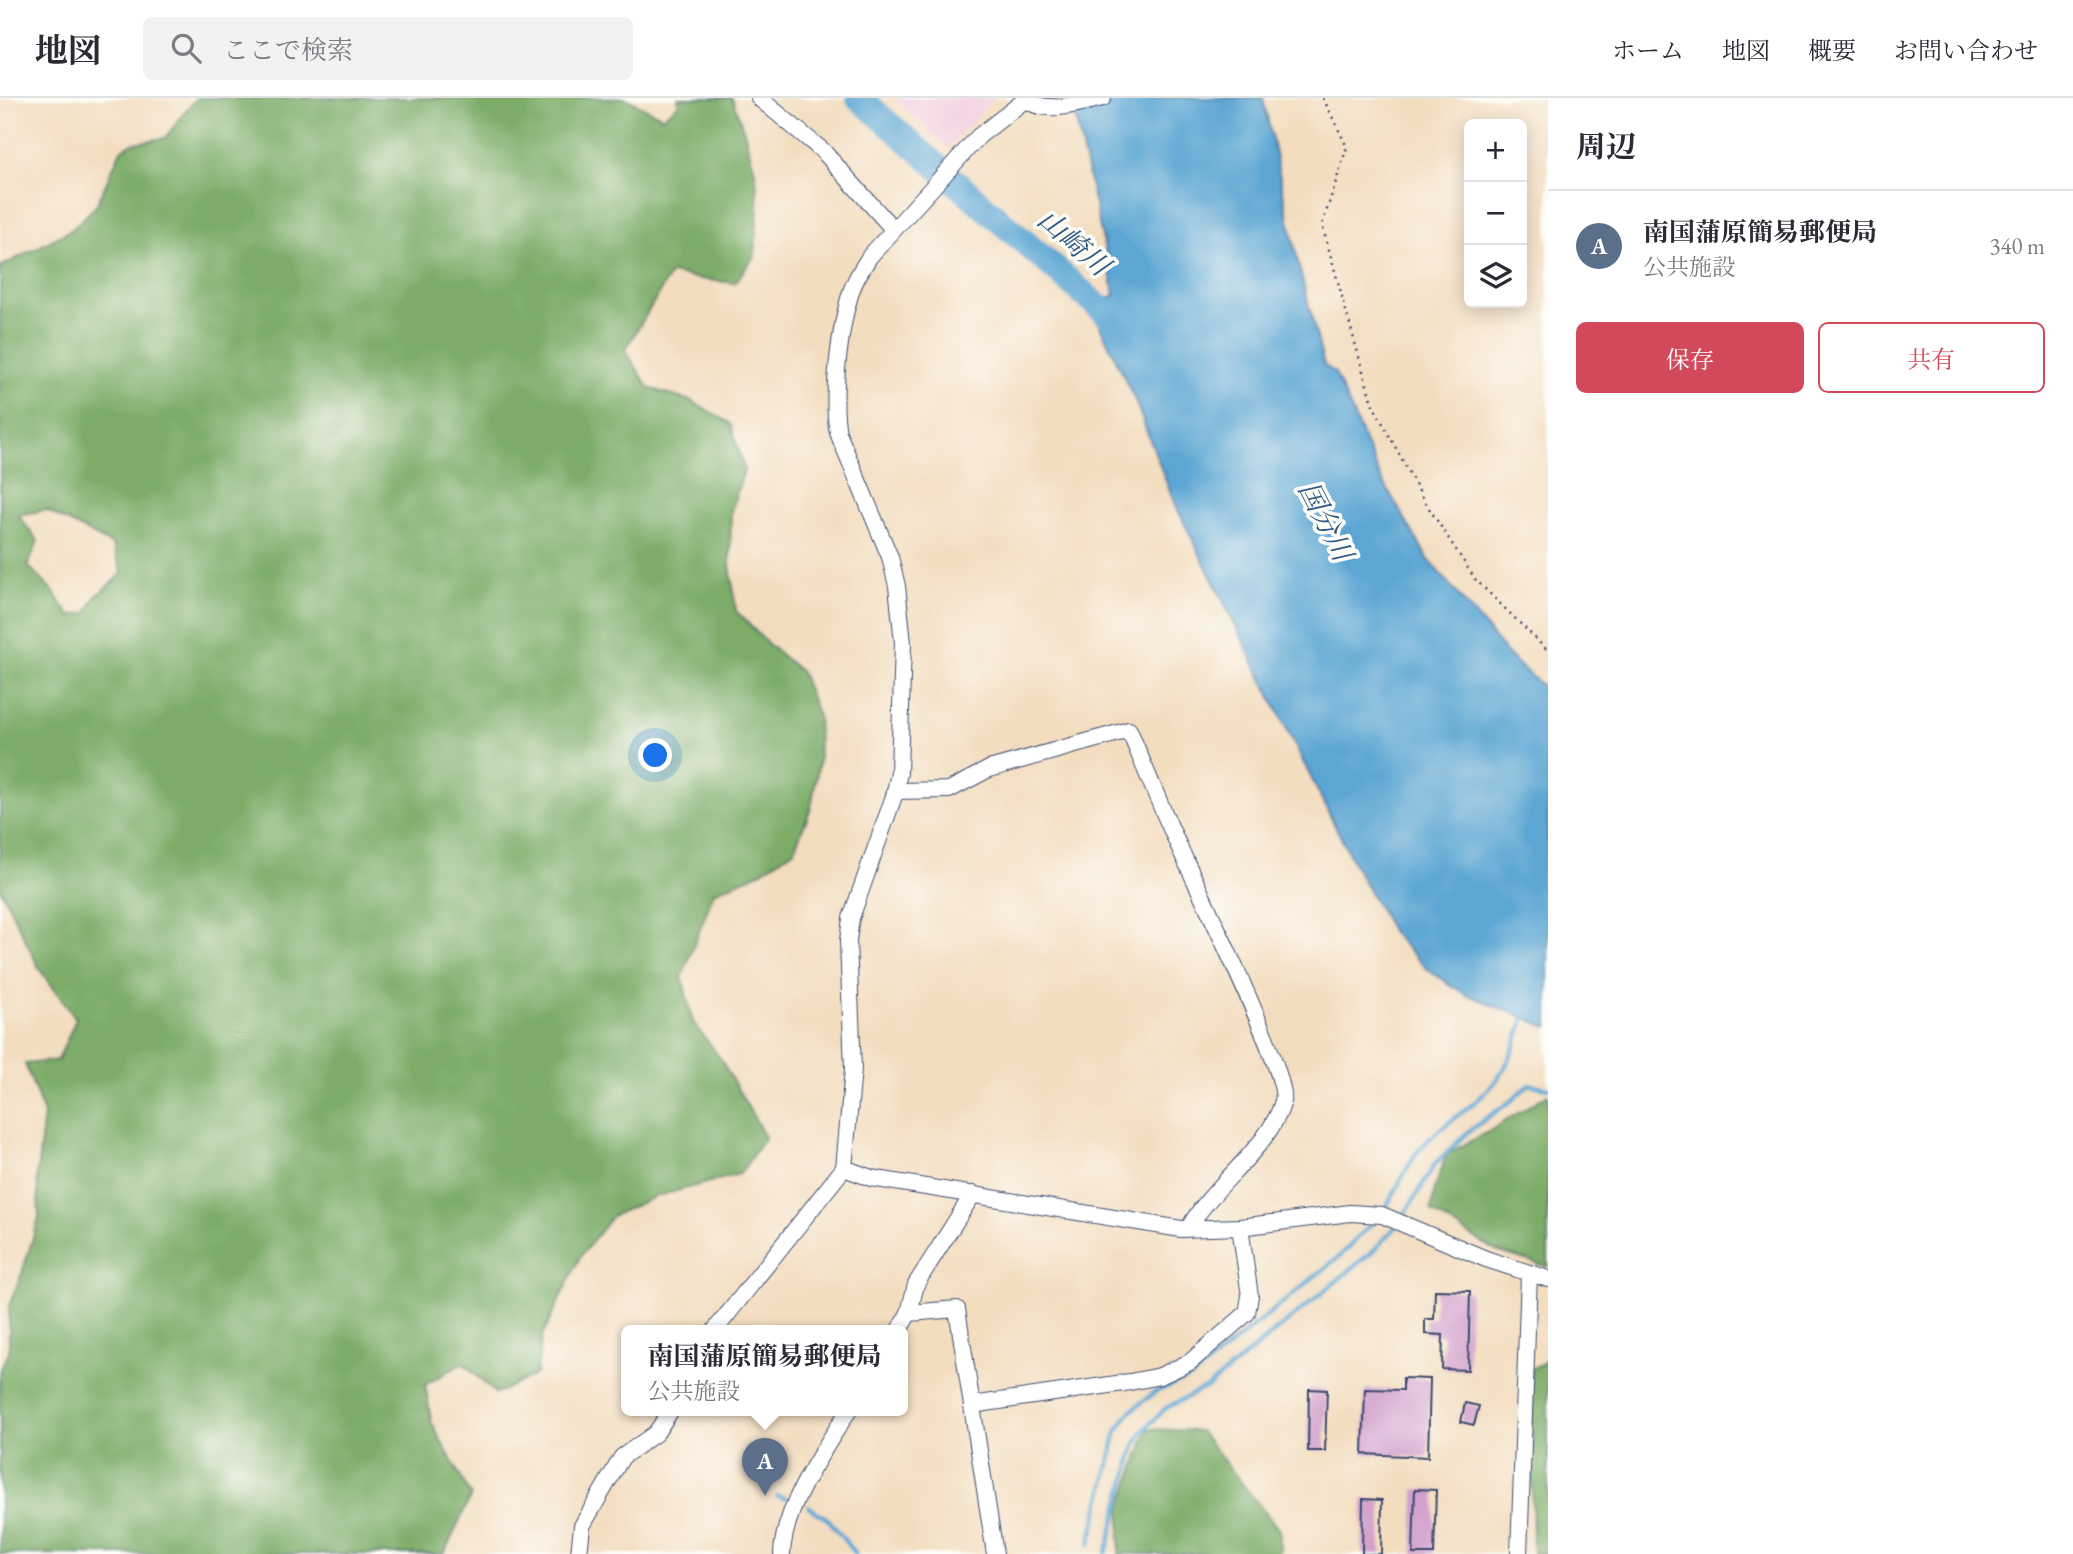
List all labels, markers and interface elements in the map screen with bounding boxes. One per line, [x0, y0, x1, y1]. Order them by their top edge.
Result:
search box [143, 17, 633, 80]
text: 地図 [35, 29, 101, 72]
icon: search [167, 29, 205, 67]
text: ここで検索 [223, 33, 353, 67]
text: ホーム [1612, 35, 1684, 66]
text: 地図 [1722, 35, 1770, 66]
text: 概要 [1808, 35, 1856, 66]
text: お問い合わせ [1894, 35, 2038, 66]
map controls [1464, 119, 1527, 308]
button: + [1464, 119, 1527, 182]
text: 周辺 [1576, 127, 1636, 166]
button: − [1464, 182, 1527, 245]
water label: 山崎川 [1030, 201, 1120, 285]
text: 南国蒲原簡易郵便局 [1643, 215, 1877, 249]
text: A [1591, 231, 1607, 261]
text: 340 m [1989, 231, 2045, 261]
button: layers [1464, 245, 1527, 308]
text: 公共施設 [1643, 252, 1735, 282]
button: 保存 [1576, 322, 1804, 393]
button: 共有 [1818, 322, 2045, 393]
water label: 国分川 [1291, 475, 1362, 569]
your location [638, 738, 672, 772]
popup [621, 1325, 908, 1416]
text: 南国蒲原簡易郵便局 [647, 1339, 882, 1373]
text: 公共施設 [647, 1376, 739, 1406]
pin: A [742, 1438, 788, 1496]

